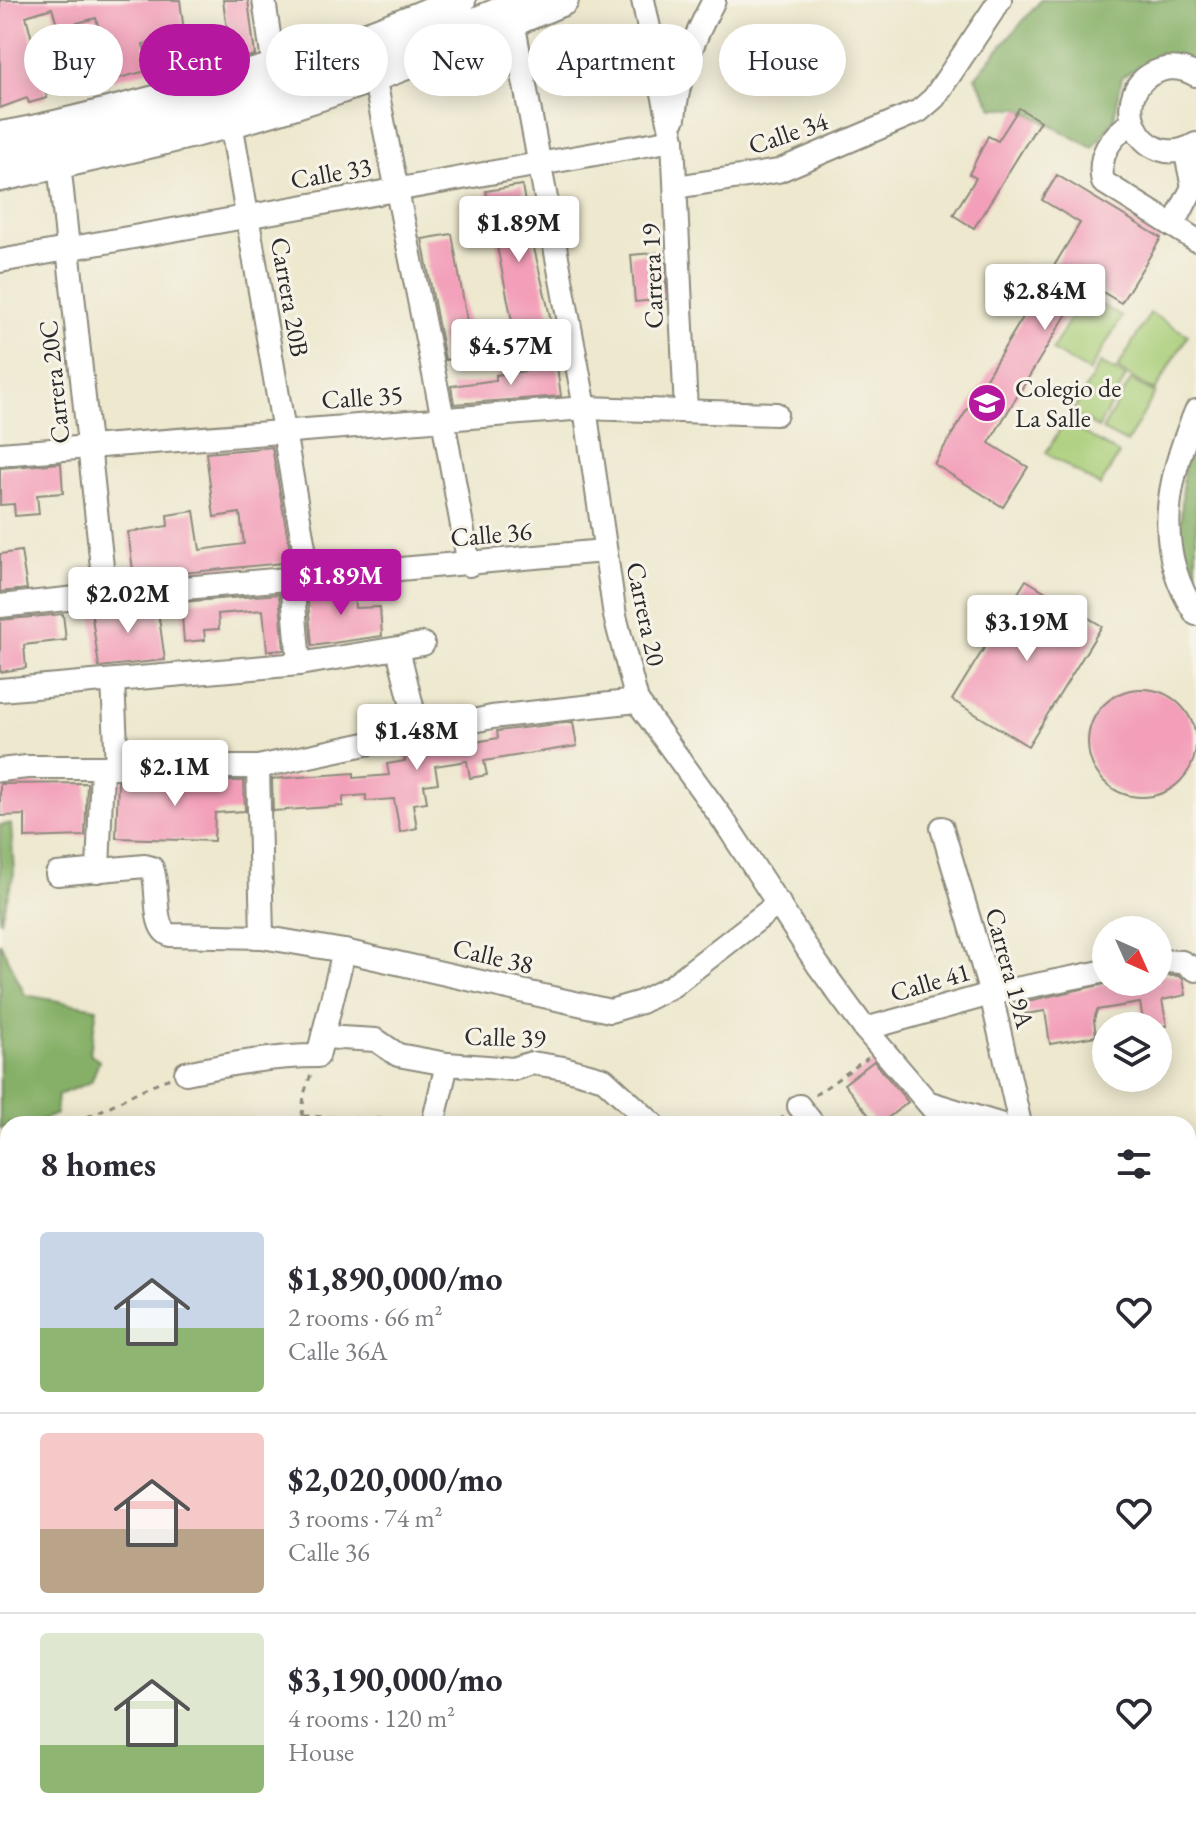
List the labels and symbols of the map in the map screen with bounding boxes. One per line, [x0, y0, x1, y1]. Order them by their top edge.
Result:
street label: Calle 34 [744, 103, 833, 162]
street label: Calle 33 [288, 149, 374, 197]
pin: $1.89M [454, 196, 584, 264]
street label: Carrera 19 [633, 222, 671, 329]
street label: Carrera 20B [263, 235, 317, 359]
pin: $2.84M [980, 264, 1110, 332]
street label: Carrera 20C [31, 319, 77, 445]
pin: $4.57M [446, 319, 576, 387]
place label: Colegio de La Salle [1015, 371, 1121, 435]
street label: Calle 35 [320, 377, 404, 417]
school or university icon: Colegio de La Salle [966, 382, 1008, 424]
street label: Calle 36 [449, 514, 533, 554]
pin: $1.89M [276, 549, 406, 617]
street label: Carrera 20 [618, 559, 674, 669]
pin: $2.02M [63, 567, 193, 635]
pin: $3.19M [962, 595, 1092, 663]
pin: $1.48M [352, 704, 482, 772]
pin: $2.1M [119, 740, 231, 808]
street label: Carrera 19A [978, 904, 1043, 1033]
north arrow [1092, 916, 1172, 996]
street label: Calle 38 [449, 930, 537, 982]
street label: Calle 41 [886, 954, 974, 1010]
street label: Calle 39 [464, 1019, 547, 1055]

